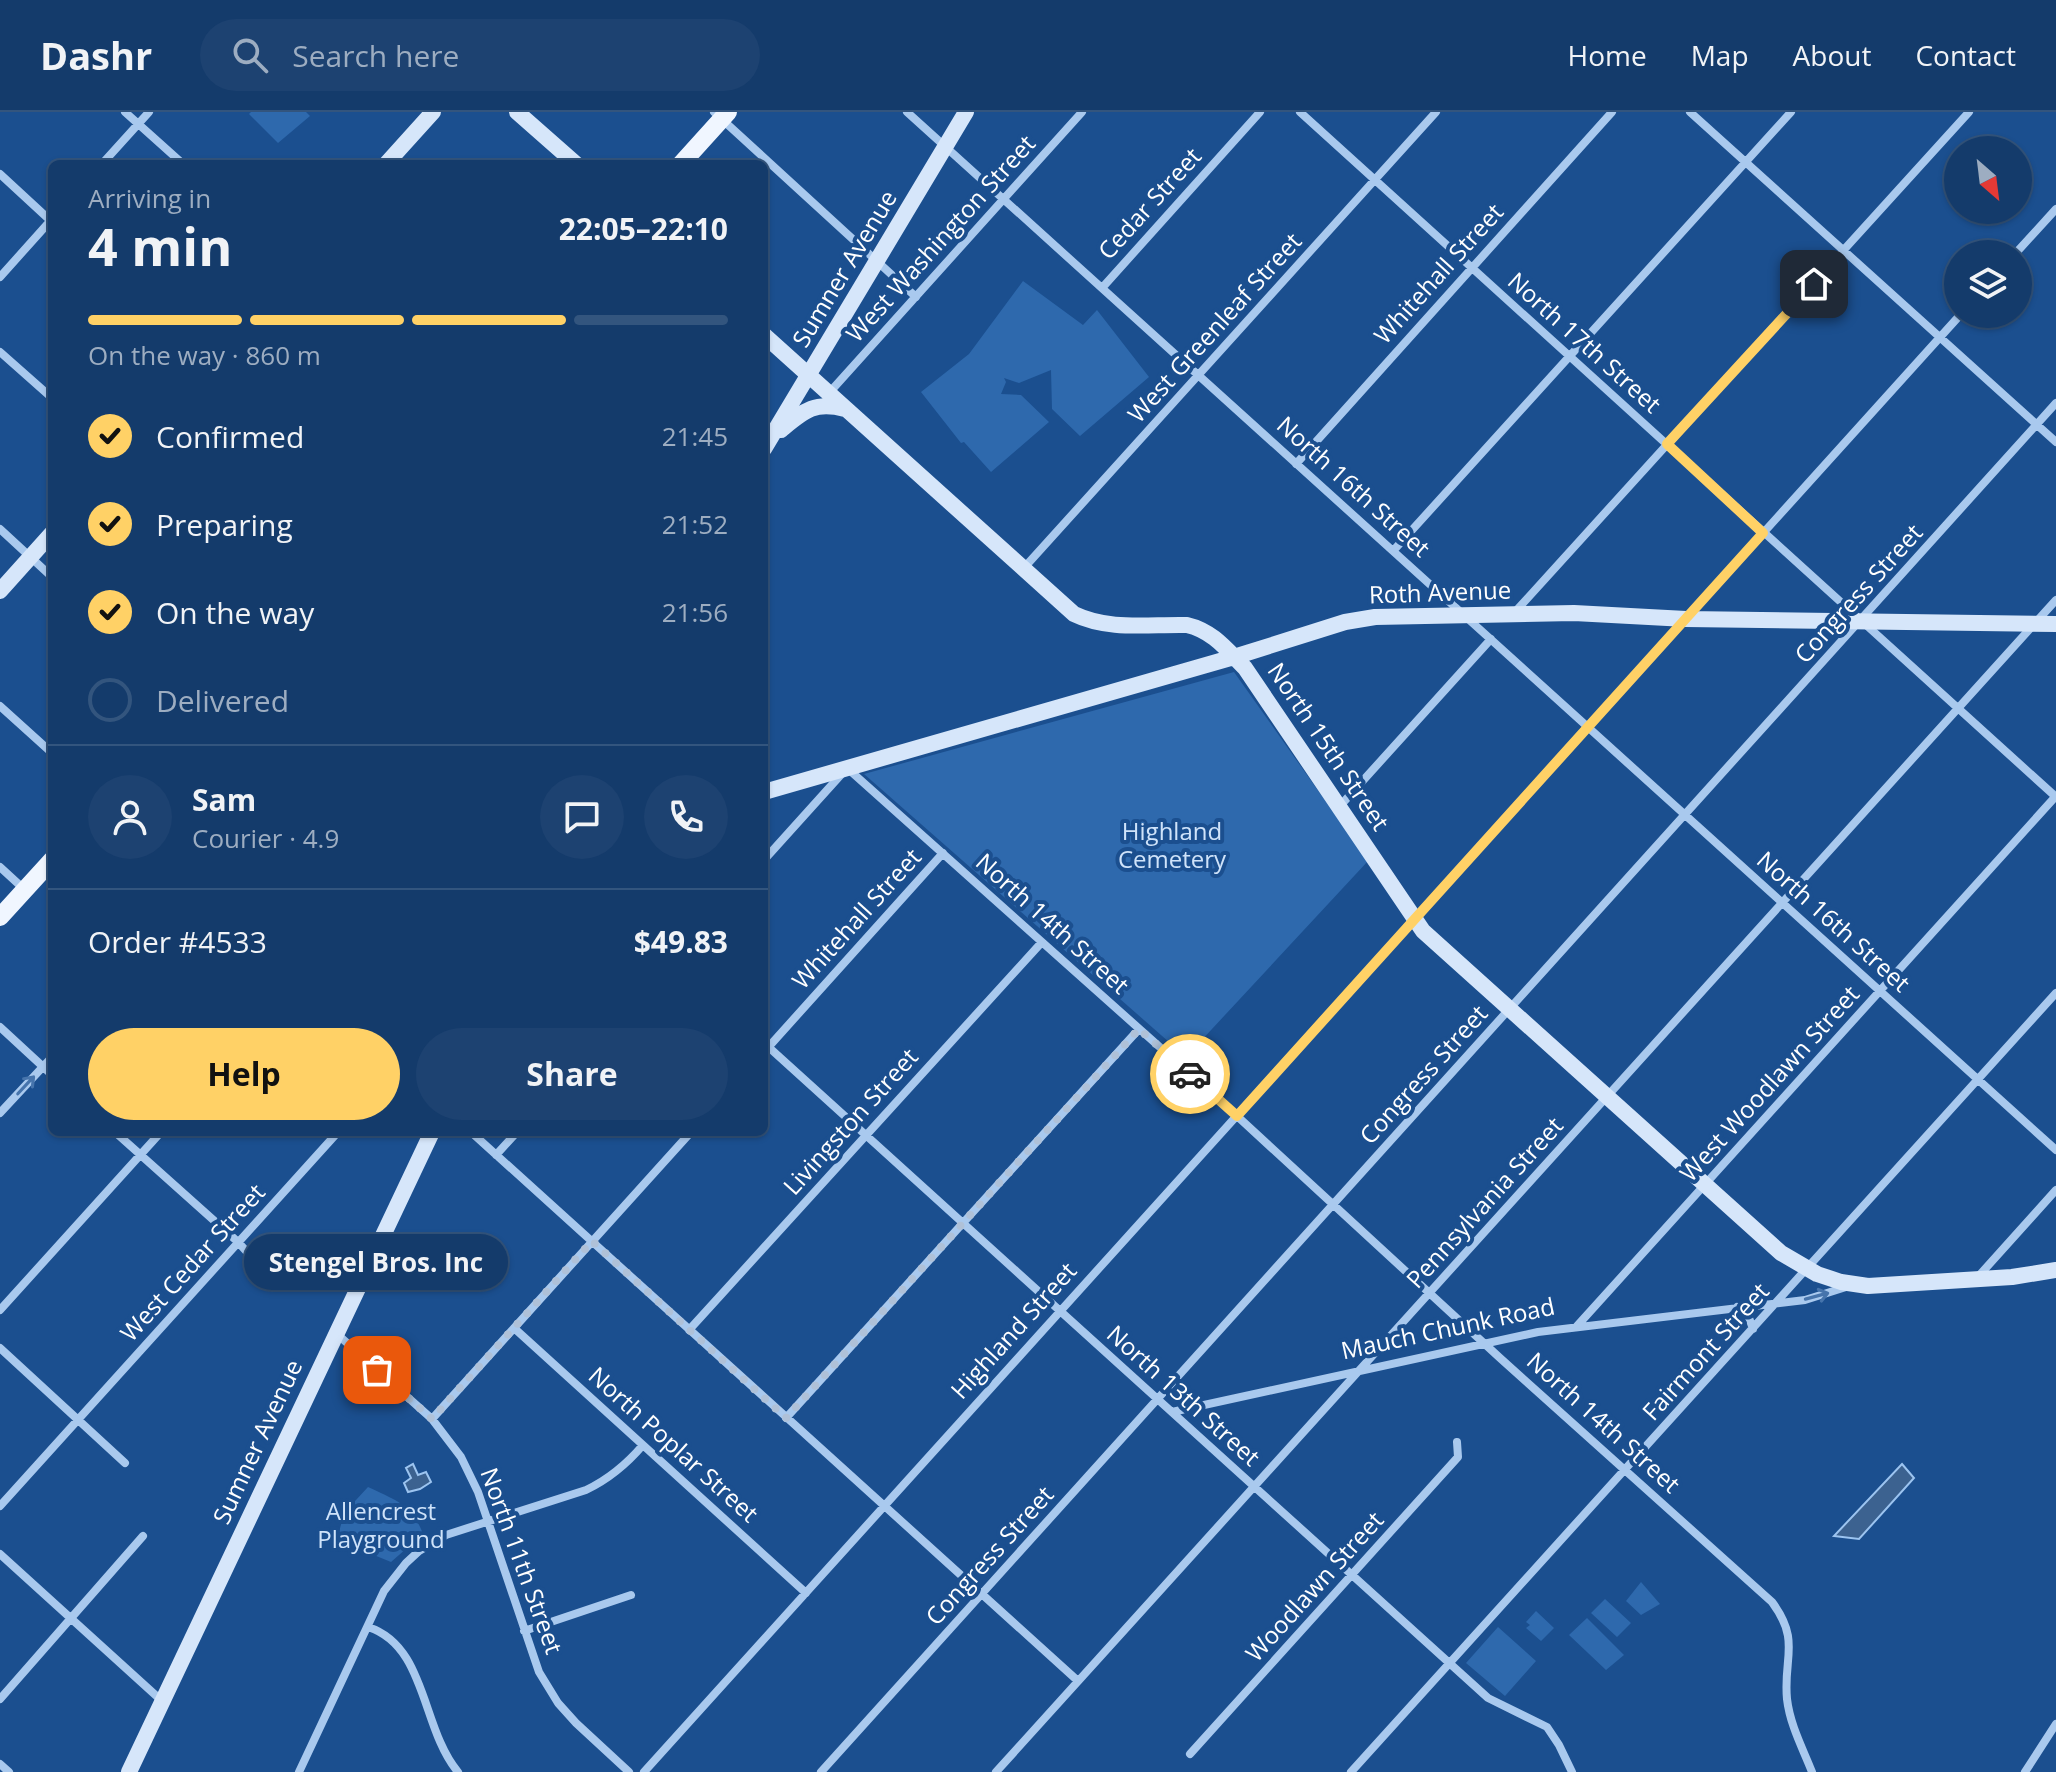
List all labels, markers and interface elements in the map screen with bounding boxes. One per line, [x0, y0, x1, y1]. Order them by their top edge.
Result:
search box [200, 19, 760, 91]
text: Dashr [40, 29, 152, 81]
icon: search [228, 33, 272, 77]
text: Search here [292, 35, 459, 76]
text: Home [1568, 36, 1647, 74]
text: Map [1691, 36, 1749, 74]
text: About [1793, 36, 1871, 74]
text: Contact [1915, 36, 2016, 74]
street label: West Washington Street [838, 127, 1042, 349]
north arrow [1944, 136, 2032, 224]
map controls [1944, 136, 2032, 328]
street label: Cedar Street [1090, 140, 1208, 266]
text: Arriving in [88, 180, 211, 216]
street label: Sumner Avenue [784, 183, 904, 353]
street label: Whitehall Street [1366, 196, 1510, 350]
text: 22:05–22:10 [559, 208, 728, 249]
text: 4 min [88, 210, 232, 281]
street label: West Greenleaf Street [1120, 225, 1308, 429]
button: layers [1944, 240, 2032, 328]
pin [1780, 250, 1848, 318]
icon: home [1792, 262, 1836, 306]
street label: North 17th Street [1501, 264, 1669, 420]
text: On the way · 860 m [88, 337, 321, 373]
street label: North 16th Street [1270, 408, 1438, 564]
icon: check [88, 414, 132, 458]
text: Confirmed [156, 416, 304, 457]
text: 21:45 [662, 418, 728, 454]
icon: check [88, 502, 132, 546]
text: Preparing [156, 504, 293, 545]
text: 21:52 [662, 506, 728, 542]
street label: Congress Street [1786, 516, 1929, 670]
street label: Roth Avenue [1368, 573, 1512, 610]
icon: check [88, 590, 132, 634]
text: On the way [156, 592, 314, 633]
text: 21:56 [662, 594, 728, 630]
street label: North 15th Street [1261, 656, 1398, 837]
text: Delivered [156, 680, 289, 721]
button: person [88, 775, 172, 859]
button: chat [540, 775, 624, 859]
button: phone [644, 775, 728, 859]
text: Sam [192, 779, 256, 820]
park label: Highland Cemetery [1118, 814, 1227, 875]
text: Courier · 4.9 [192, 820, 339, 856]
street label: Whitehall Street [784, 841, 928, 995]
street label: North 16th Street [1750, 843, 1918, 999]
street label: North 14th Street [969, 845, 1137, 1001]
text: Order #4533 [88, 921, 267, 962]
text: $49.83 [634, 921, 728, 962]
street label: West Woodlawn Street [1672, 978, 1866, 1188]
street label: Congress Street [1351, 997, 1494, 1151]
button: Help [88, 1028, 400, 1120]
button: Share [416, 1028, 728, 1120]
courier [1150, 1034, 1230, 1114]
street label: Livingston Street [775, 1041, 925, 1201]
icon: car [1168, 1052, 1212, 1096]
one-way arrow [17, 1075, 36, 1095]
street label: Pennsylvania Street [1398, 1109, 1570, 1295]
street label: West Cedar Street [112, 1176, 272, 1348]
callout: Stengel Bros. Inc [245, 1234, 509, 1290]
text: Stengel Bros. Inc [269, 1244, 483, 1280]
street label: Highland Street [943, 1254, 1083, 1406]
street label: Fairmont Street [1634, 1275, 1776, 1427]
one-way arrow [1803, 1288, 1829, 1303]
street label: Mauch Chunk Road [1338, 1289, 1557, 1366]
street label: North 13th Street [1100, 1317, 1268, 1473]
pin [343, 1336, 411, 1404]
street label: North 14th Street [1520, 1344, 1688, 1500]
icon: bag [355, 1348, 399, 1392]
street label: Sumner Avenue [204, 1354, 309, 1529]
street label: North Poplar Street [582, 1359, 766, 1529]
street label: North 11th Street [473, 1463, 571, 1658]
street label: Congress Street [917, 1478, 1060, 1632]
park label: Allencrest Playground [317, 1494, 445, 1555]
street label: Woodlawn Street [1237, 1504, 1390, 1668]

